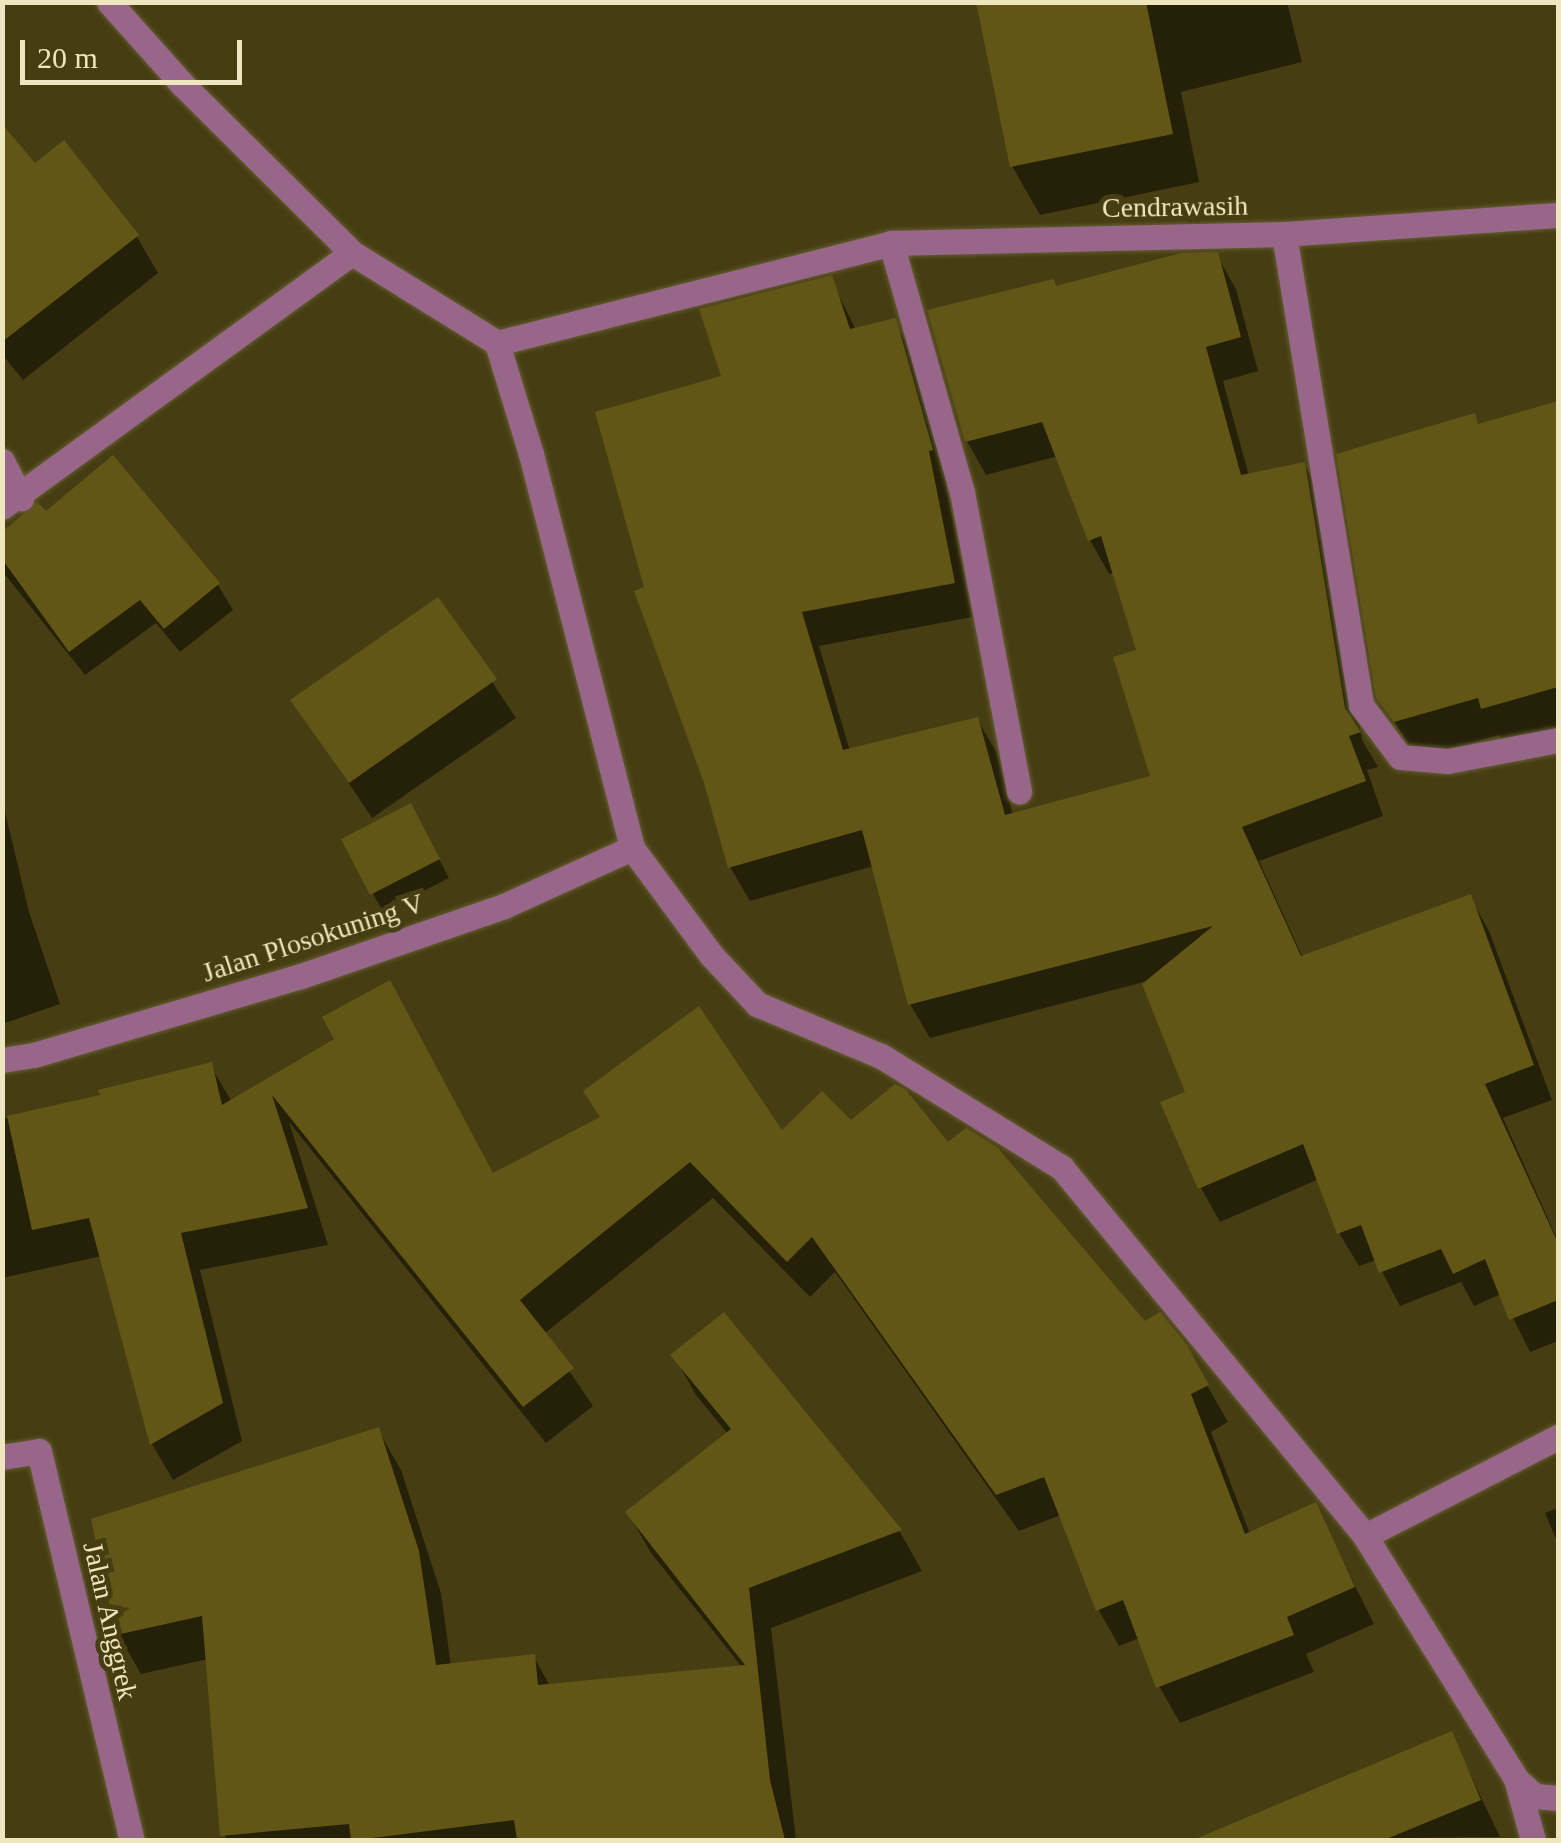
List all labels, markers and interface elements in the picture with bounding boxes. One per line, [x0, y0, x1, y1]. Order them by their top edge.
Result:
scale bar [25, 20, 248, 82]
text: 20 m [37, 41, 98, 74]
street label: Cendrawasih [1102, 189, 1248, 225]
street label: Jalan Plosokuning V [198, 886, 428, 990]
street label: Jalan Anggrek [75, 1538, 145, 1704]

